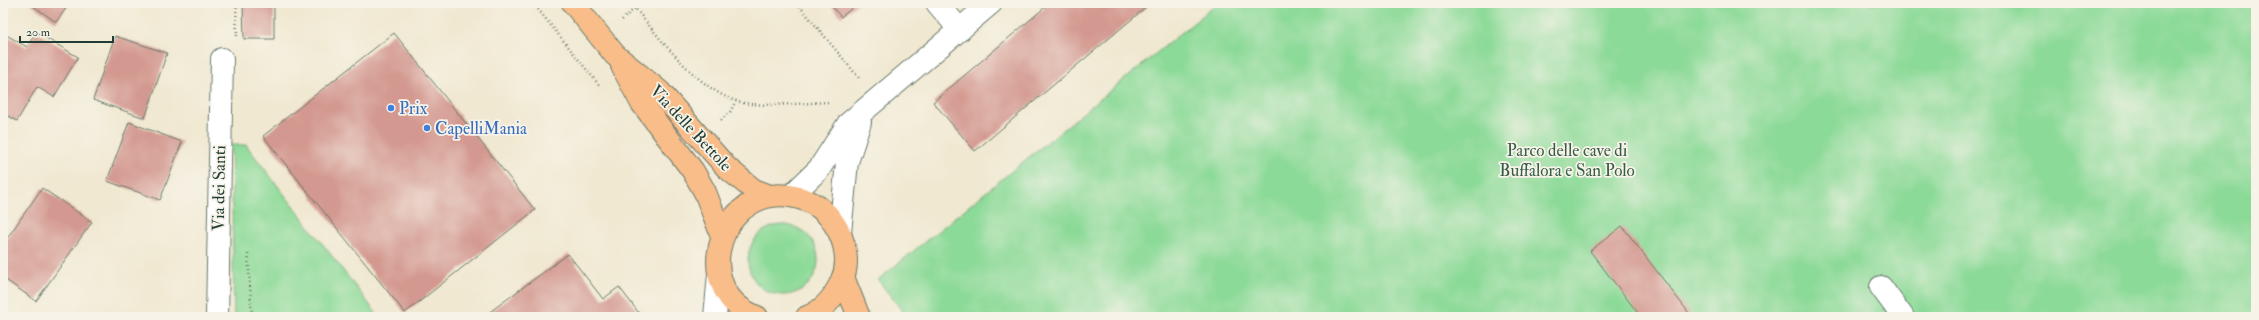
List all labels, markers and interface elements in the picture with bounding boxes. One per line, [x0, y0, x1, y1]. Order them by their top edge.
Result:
scale bar [20, 18, 113, 44]
text: 20 m [26, 25, 51, 40]
street label: Via delle Bettole [646, 80, 736, 176]
place label: Prix [399, 98, 428, 119]
marker: Prix [386, 103, 396, 113]
place label: CapelliMania [435, 118, 528, 140]
marker: CapelliMania [422, 123, 432, 133]
park label: Parco delle cave di Buffalora e San Polo [1499, 140, 1635, 181]
street label: Via dei Santi [208, 144, 230, 231]

